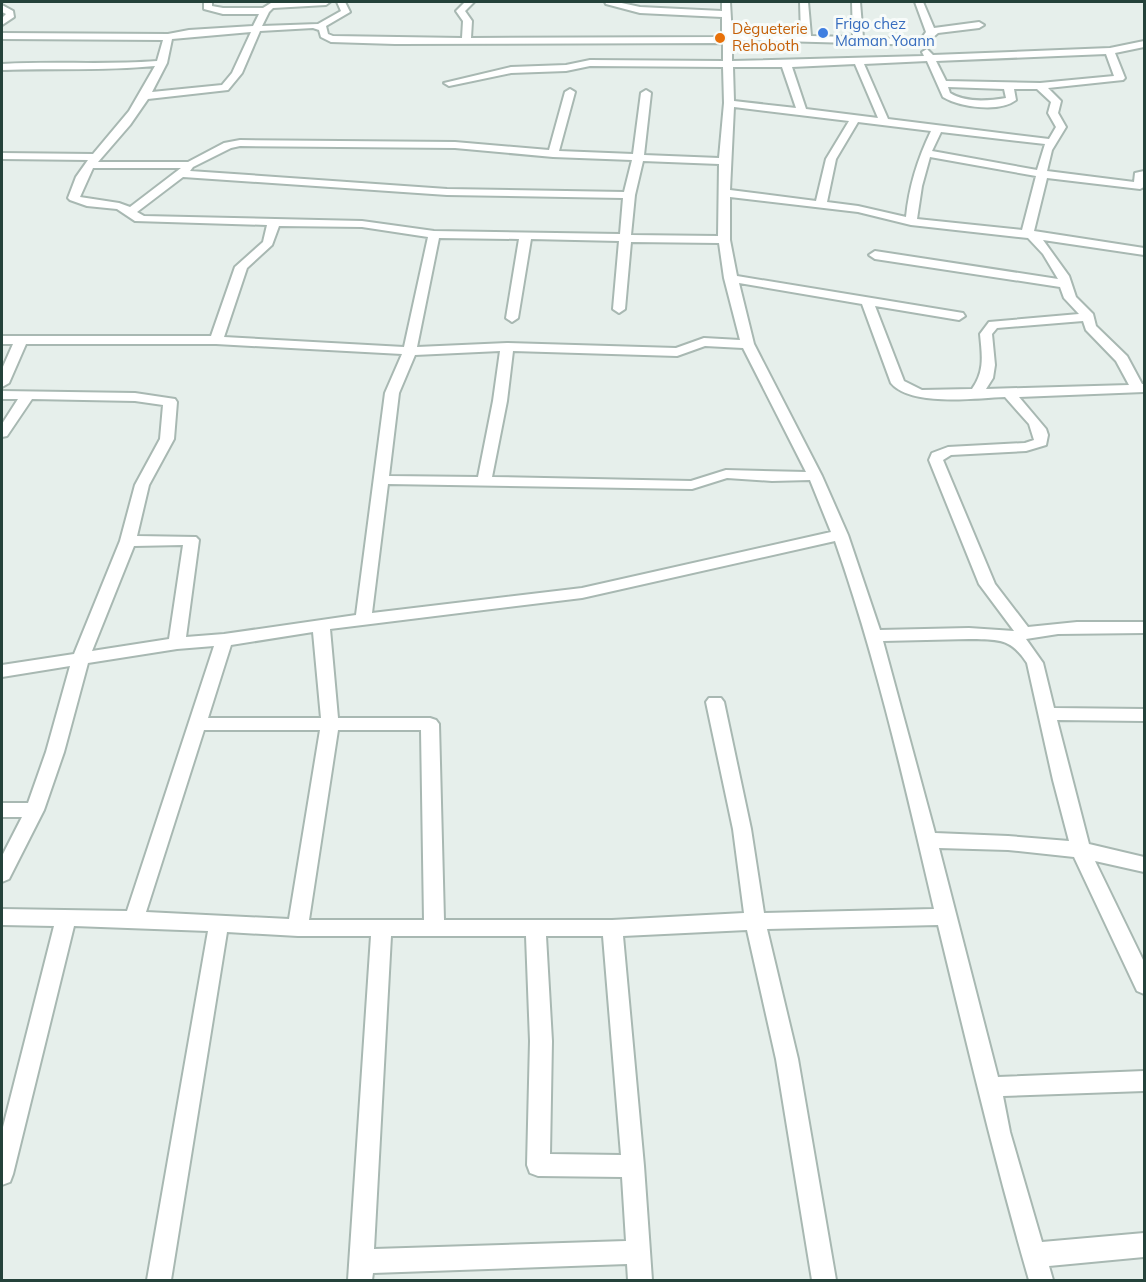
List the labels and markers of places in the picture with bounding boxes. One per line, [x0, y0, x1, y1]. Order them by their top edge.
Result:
place label: Frigo chez Maman Yoann [835, 14, 935, 50]
place label: Dègueterie Rehoboth [732, 19, 808, 55]
marker: Frigo chez Maman Yoann [816, 26, 830, 40]
marker: Dègueterie Rehoboth [713, 31, 727, 45]

